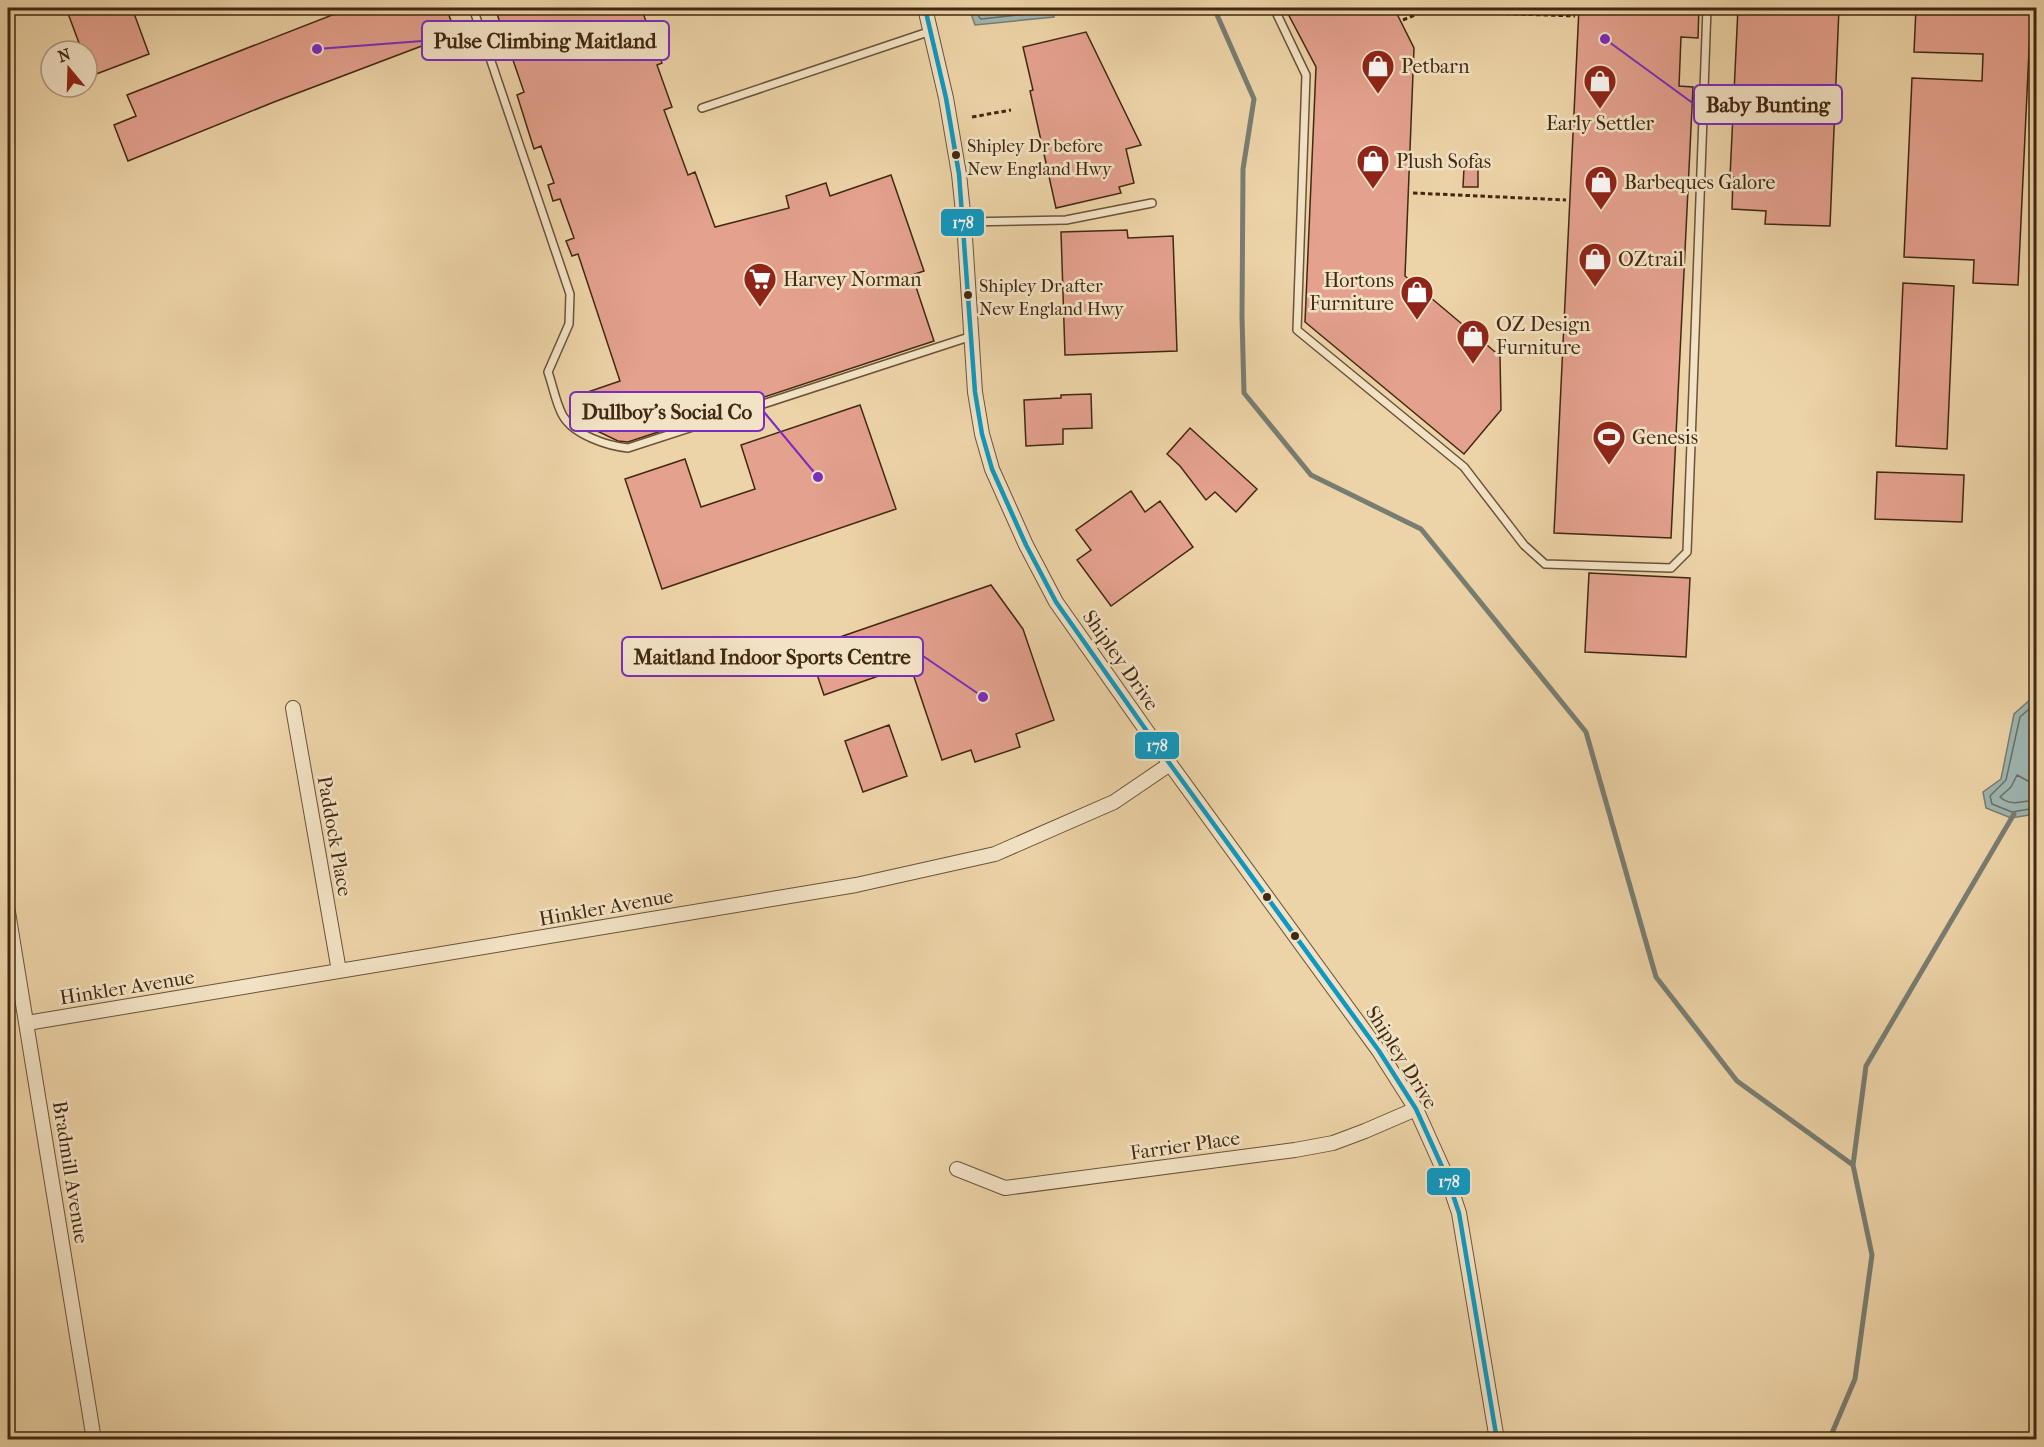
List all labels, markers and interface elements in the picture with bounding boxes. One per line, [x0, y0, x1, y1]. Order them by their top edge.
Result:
callout: Pulse Climbing Maitland [422, 21, 669, 60]
text: Pulse Climbing Maitland [433, 29, 657, 53]
north arrow [39, 39, 99, 99]
text: N [55, 44, 74, 66]
shop icon: Petbarn [1360, 48, 1396, 95]
place label: Petbarn [1401, 55, 1470, 78]
shop icon: Early Settler [1582, 63, 1618, 110]
callout: Baby Bunting [1694, 85, 1842, 124]
text: Baby Bunting [1706, 93, 1831, 117]
place label: Early Settler [1546, 112, 1655, 135]
place label: Shipley Dr before New England Hwy [967, 136, 1113, 180]
shop icon: Plush Sofas [1355, 143, 1391, 190]
marker: Shipley Dr before New England Hwy [950, 149, 962, 161]
place label: Plush Sofas [1396, 150, 1491, 173]
shop icon: Barbeques Galore [1583, 164, 1619, 211]
place label: Barbeques Galore [1624, 171, 1775, 194]
line badge: 178 [940, 208, 985, 237]
text: 178 [952, 213, 974, 232]
shop icon: OZtrail [1577, 241, 1613, 288]
place label: OZtrail [1618, 248, 1684, 271]
supermarket icon: Harvey Norman [742, 261, 778, 308]
place label: Harvey Norman [783, 268, 922, 291]
place label: Hortons Furniture [1309, 269, 1394, 315]
shop icon: Hortons Furniture [1399, 274, 1435, 321]
place label: Shipley Dr after New England Hwy [979, 276, 1125, 320]
marker: Shipley Dr after New England Hwy [962, 289, 974, 301]
place label: OZ Design Furniture [1496, 313, 1591, 359]
shop icon: OZ Design Furniture [1455, 318, 1491, 365]
callout: Dullboy's Social Co [570, 392, 764, 431]
text: Dullboy's Social Co [582, 400, 753, 424]
sports icon: Genesis [1591, 419, 1627, 466]
place label: Genesis [1632, 426, 1698, 449]
street label: Shipley Drive [1078, 606, 1164, 715]
callout: Maitland Indoor Sports Centre [622, 637, 923, 676]
text: Maitland Indoor Sports Centre [632, 645, 911, 669]
line badge: 178 [1134, 731, 1180, 760]
text: 178 [1146, 736, 1168, 755]
street label: Paddock Place [313, 774, 356, 898]
street label: Hinkler Avenue [537, 884, 675, 931]
unlabelled marker [1261, 891, 1273, 903]
unlabelled marker [1289, 930, 1301, 942]
street label: Hinkler Avenue [58, 965, 196, 1010]
street label: Shipley Drive [1361, 1002, 1442, 1113]
street label: Bradmill Avenue [48, 1099, 93, 1245]
street label: Farrier Place [1129, 1126, 1242, 1165]
line badge: 178 [1426, 1167, 1471, 1196]
text: 178 [1438, 1172, 1460, 1191]

